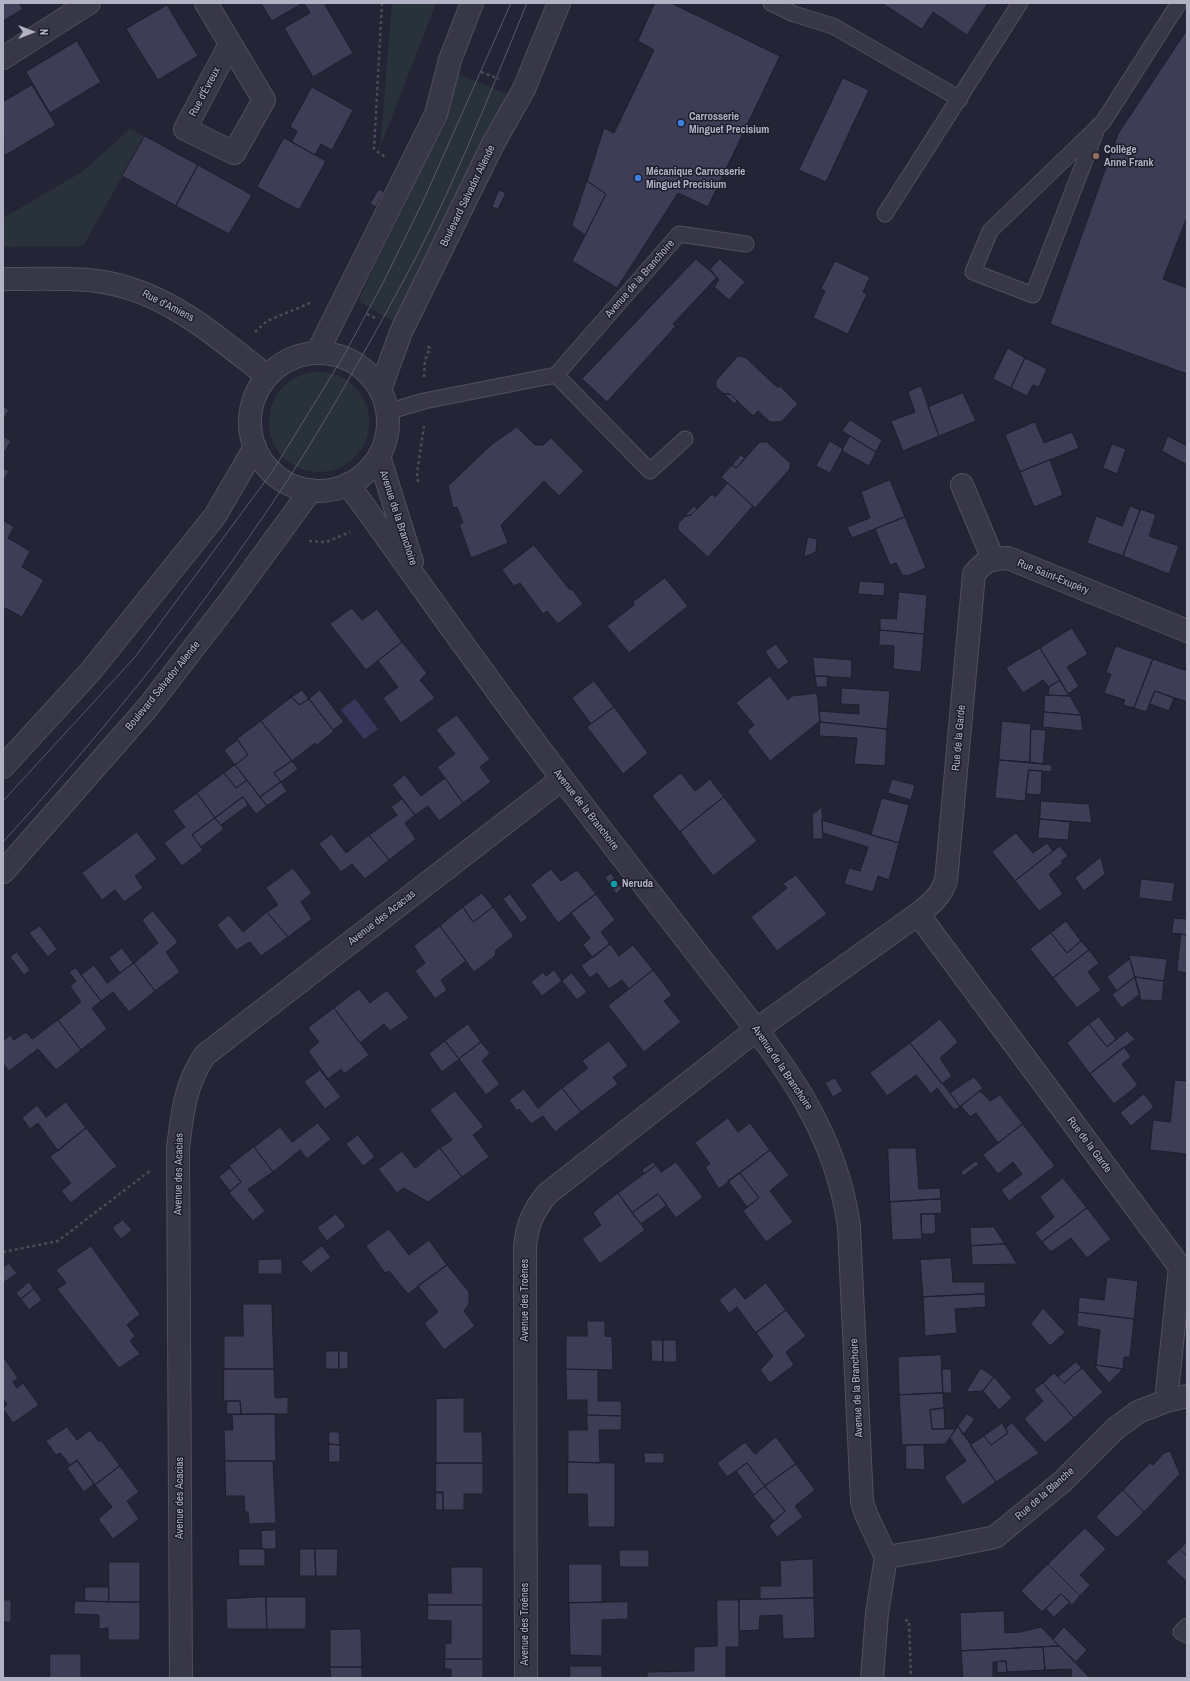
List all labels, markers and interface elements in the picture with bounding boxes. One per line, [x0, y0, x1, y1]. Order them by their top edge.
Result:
north arrow [12, 12, 52, 52]
text: N [37, 29, 51, 35]
street label: Rue d'Évreux [187, 65, 223, 119]
place label: Carrosserie Minguet Precisium [689, 110, 769, 136]
marker: Carrosserie Minguet Precisium [676, 118, 686, 128]
street label: Boulevard Salvador Allende [438, 143, 498, 249]
place label: Collège Anne Frank [1104, 143, 1154, 169]
marker: Collège Anne Frank [1091, 151, 1101, 161]
place label: Mécanique Carrosserie Minguet Precisium [646, 165, 745, 191]
marker: Mécanique Carrosserie Minguet Precisium [633, 173, 643, 183]
street label: Avenue de la Branchoire [603, 237, 677, 321]
street label: Rue d'Amiens [140, 287, 196, 325]
street label: Avenue de la Branchoire [376, 469, 420, 567]
street label: Rue Saint-Exupéry [1015, 557, 1091, 597]
street label: Boulevard Salvador Allende [123, 639, 203, 733]
street label: Rue de la Garde [950, 704, 968, 772]
street label: Avenue de la Branchoire [550, 767, 622, 853]
place label: Neruda [622, 877, 653, 891]
marker: Neruda [609, 879, 619, 889]
street label: Avenue des Acacias [346, 888, 418, 948]
street label: Avenue de la Branchoire [749, 1023, 815, 1113]
street label: Rue de la Garde [1064, 1115, 1114, 1175]
street label: Avenue des Acacias [172, 1133, 186, 1215]
street label: Avenue des Troènes [518, 1259, 532, 1341]
street label: Avenue de la Branchoire [848, 1338, 866, 1438]
street label: Avenue des Acacias [173, 1457, 187, 1539]
street label: Rue de la Blanche [1013, 1465, 1077, 1523]
street label: Avenue des Troènes [518, 1583, 532, 1665]

